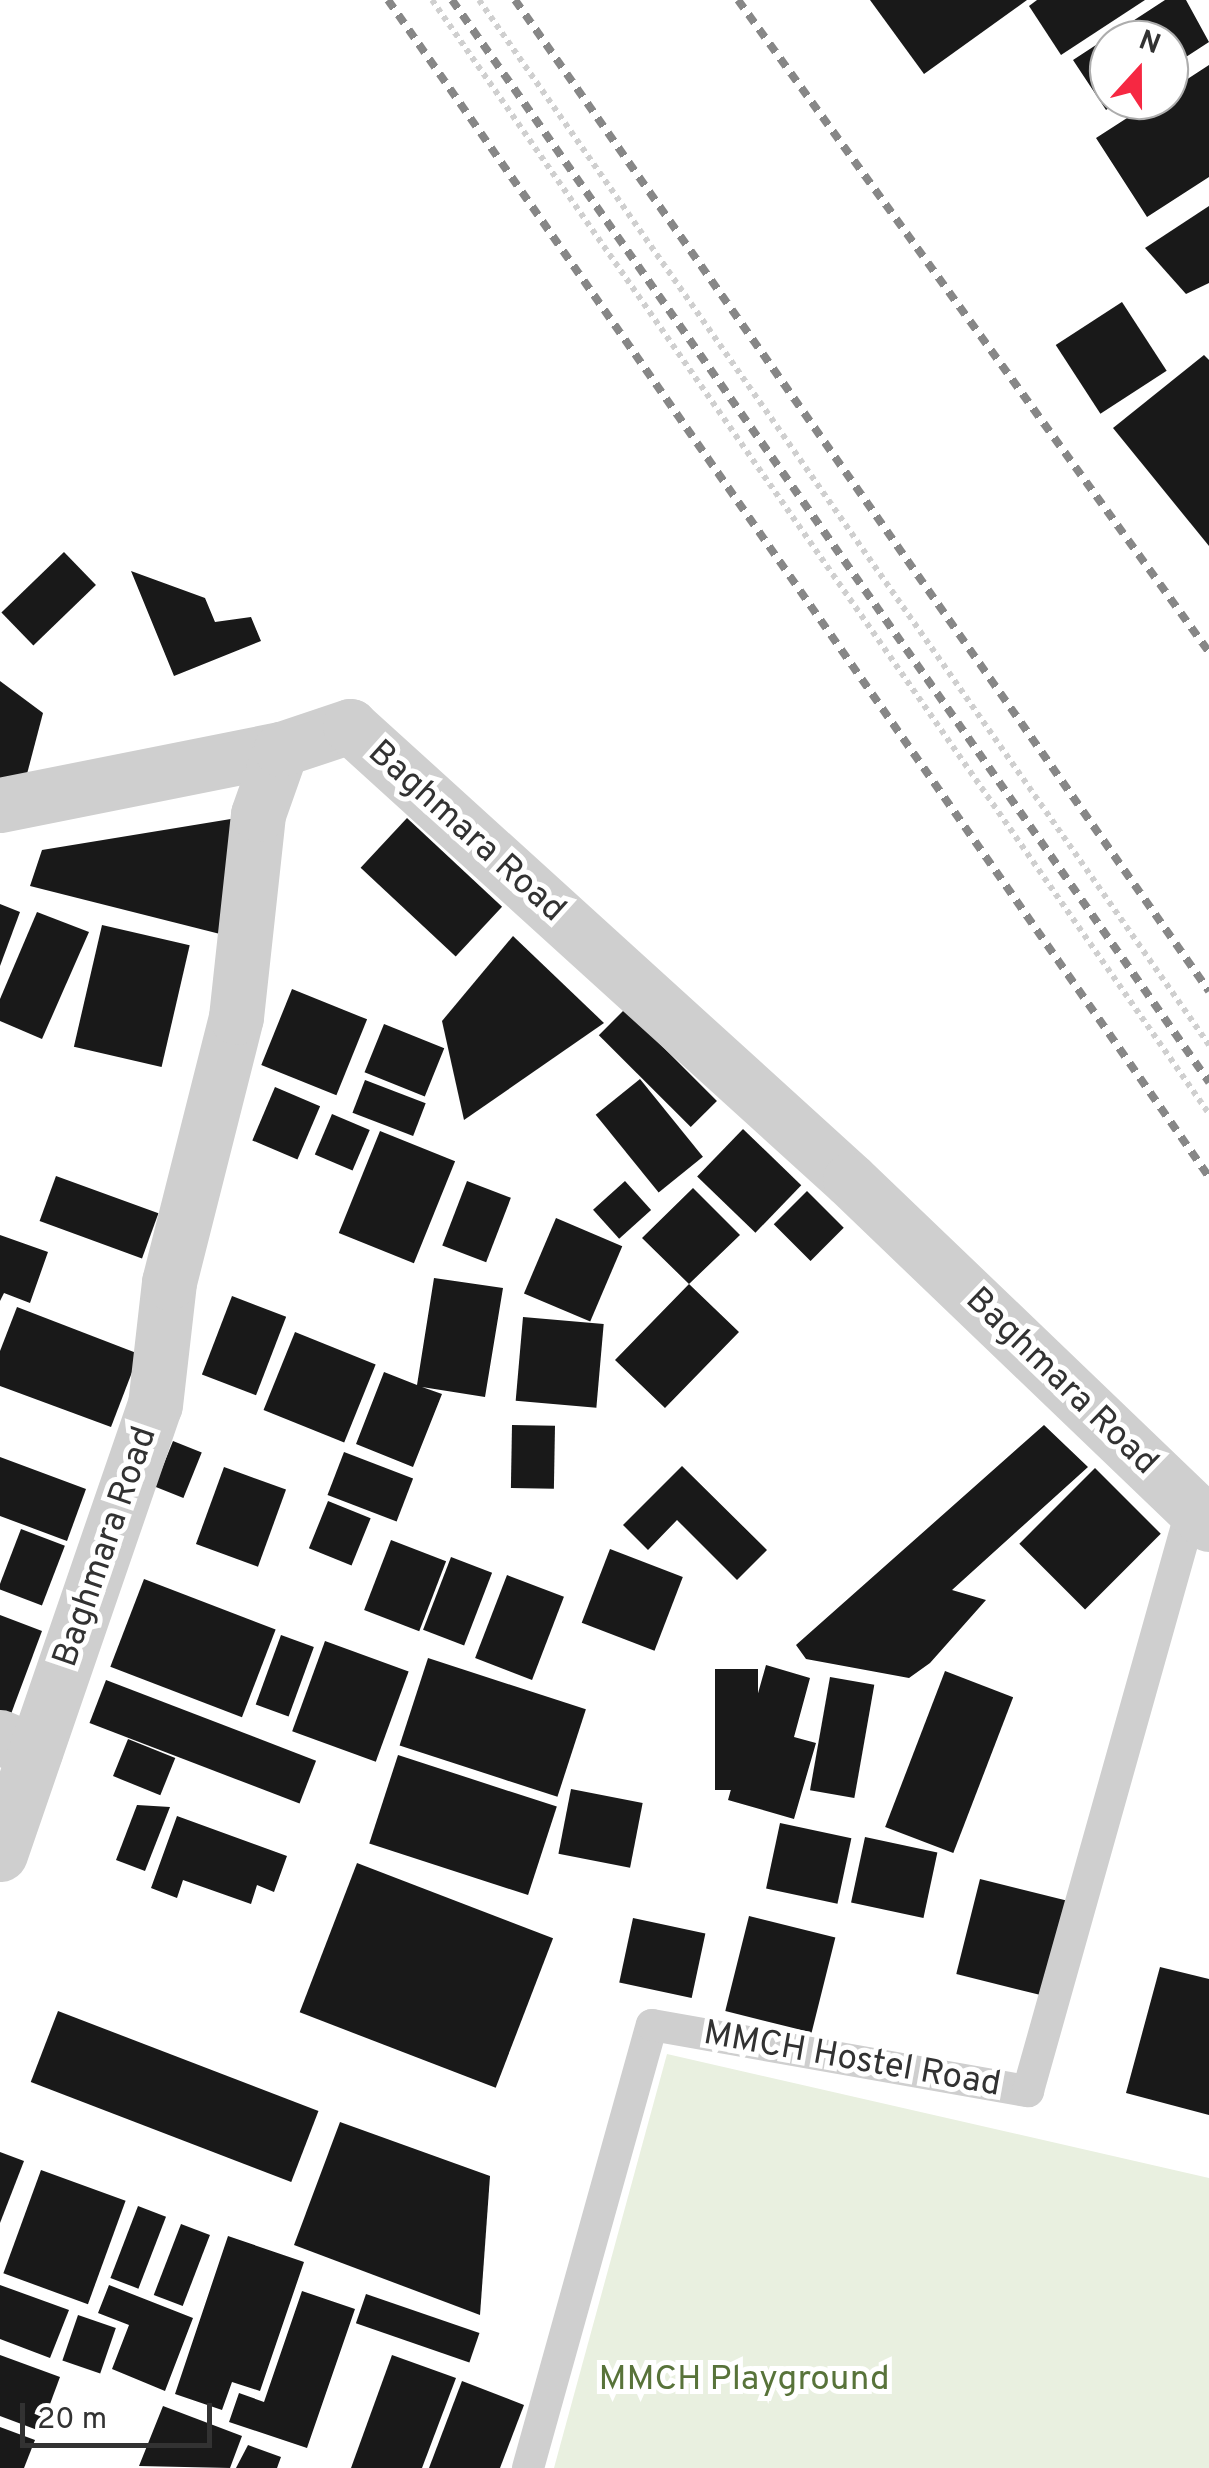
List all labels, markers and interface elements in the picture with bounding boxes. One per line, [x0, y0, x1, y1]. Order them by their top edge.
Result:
north arrow [1089, 20, 1189, 120]
text: N [1133, 23, 1165, 64]
street label: Baghmara Road [359, 732, 573, 932]
street label: Baghmara Road [956, 1280, 1166, 1484]
street label: Baghmara Road [45, 1421, 167, 1673]
street label: MMCH Hostel Road [700, 2013, 1004, 2107]
park label: MMCH Playground [598, 2359, 890, 2401]
scale bar [25, 2383, 218, 2445]
text: 20 m [37, 2402, 107, 2439]

